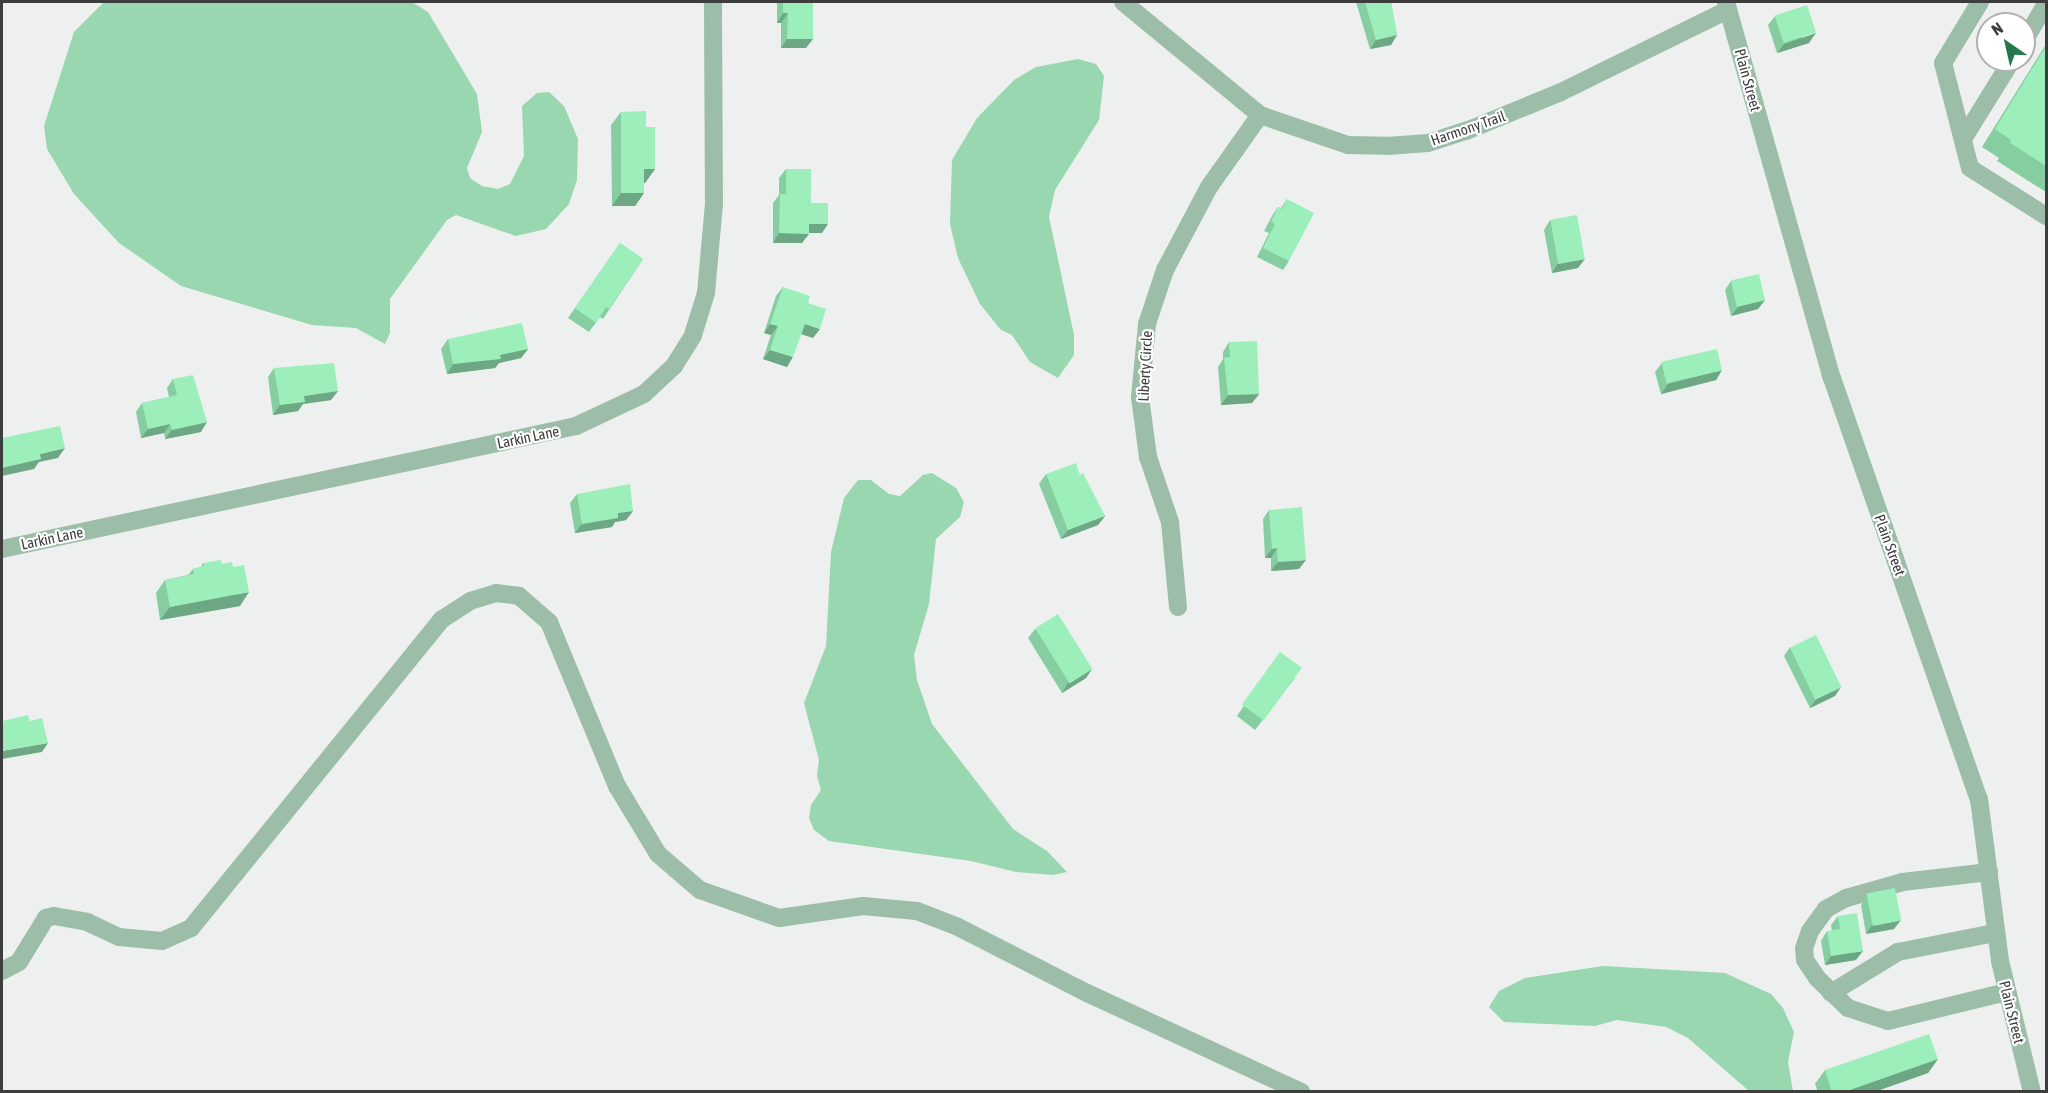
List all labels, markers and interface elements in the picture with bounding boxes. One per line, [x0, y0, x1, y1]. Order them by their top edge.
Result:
north arrow [1976, 12, 2036, 72]
text: N [1988, 19, 2006, 39]
street label: Plain Street [1731, 47, 1765, 113]
street label: Harmony Trail [1428, 107, 1508, 149]
street label: Liberty Circle [1134, 330, 1156, 402]
street label: Larkin Lane [495, 422, 561, 452]
street label: Plain Street [1871, 512, 1909, 578]
street label: Larkin Lane [19, 523, 85, 553]
street label: Plain Street [1996, 979, 2028, 1045]

